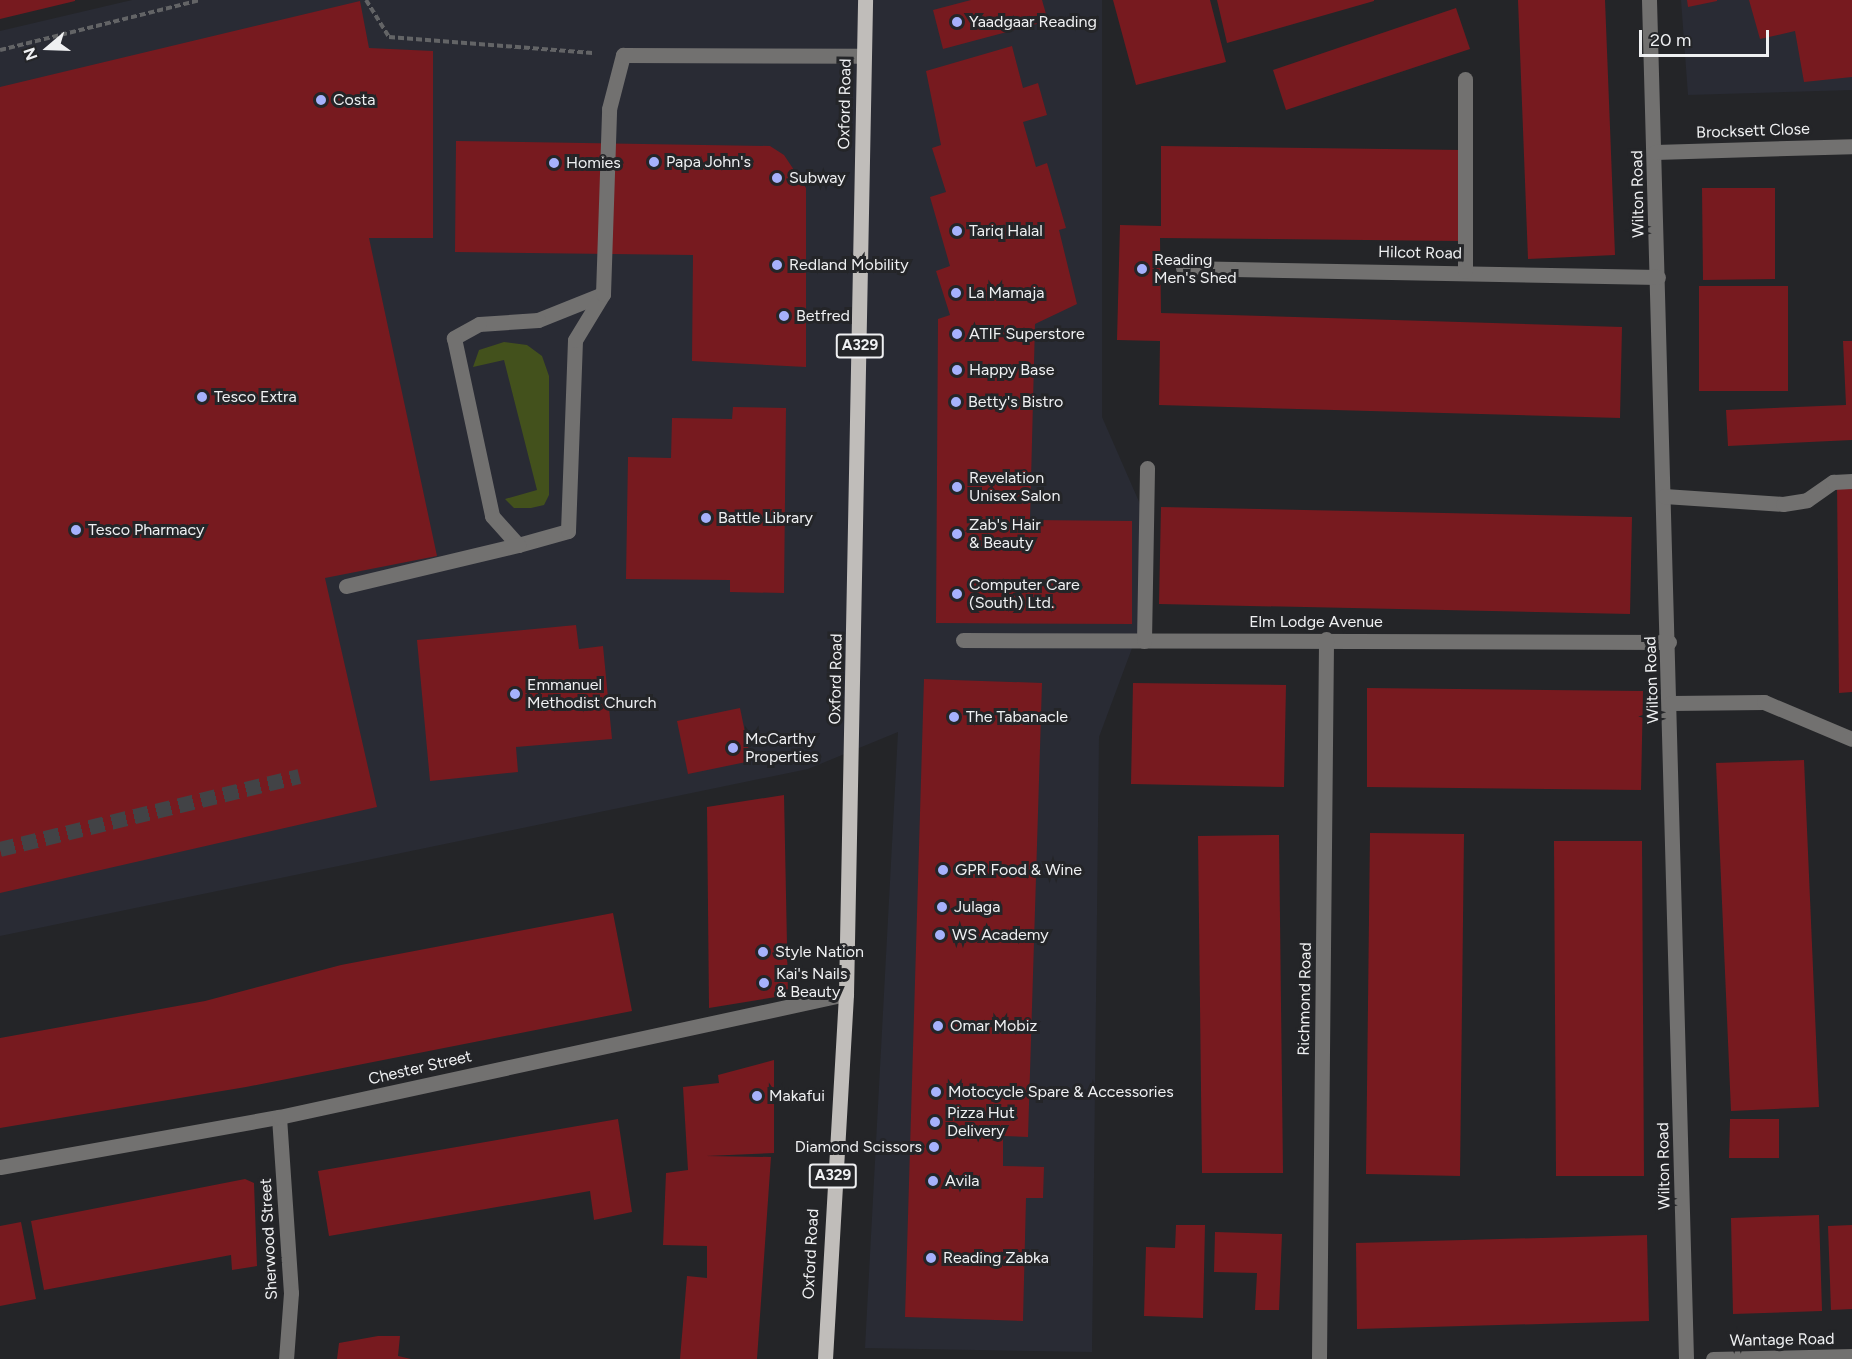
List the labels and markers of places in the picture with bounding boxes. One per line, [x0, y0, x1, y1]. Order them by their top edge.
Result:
place label: Yaadgaar Reading [969, 12, 1097, 32]
marker: Yaadgaar Reading [950, 15, 964, 29]
place label: Costa [333, 90, 375, 110]
marker: Costa [314, 93, 328, 107]
place label: Papa John's [666, 152, 751, 172]
place label: Homies [566, 153, 621, 173]
marker: Papa John's [647, 155, 661, 169]
marker: Homies [547, 156, 561, 170]
place label: Subway [789, 168, 846, 188]
marker: Subway [770, 171, 784, 185]
place label: Tariq Halal [969, 221, 1043, 241]
marker: Tariq Halal [950, 224, 964, 238]
place label: Reading Men's Shed [1154, 250, 1237, 288]
place label: Redland Mobility [789, 255, 909, 275]
marker: Redland Mobility [770, 258, 784, 272]
marker: Reading Men's Shed [1135, 262, 1149, 276]
place label: La Mamaja [968, 283, 1044, 303]
marker: La Mamaja [949, 286, 963, 300]
place label: Betfred [796, 306, 850, 326]
marker: Betfred [777, 309, 791, 323]
place label: ATIF Superstore [969, 324, 1085, 344]
marker: ATIF Superstore [950, 327, 964, 341]
place label: Happy Base [969, 360, 1054, 380]
marker: Happy Base [950, 363, 964, 377]
place label: Tesco Extra [214, 387, 297, 407]
marker: Tesco Extra [195, 390, 209, 404]
place label: Betty's Bistro [968, 392, 1063, 412]
marker: Betty's Bistro [949, 395, 963, 409]
place label: Revelation Unisex Salon [969, 468, 1060, 506]
marker: Revelation Unisex Salon [950, 480, 964, 494]
place label: Battle Library [718, 508, 813, 528]
marker: Battle Library [699, 511, 713, 525]
place label: Zab's Hair & Beauty [969, 515, 1041, 553]
place label: Tesco Pharmacy [88, 520, 204, 540]
marker: Tesco Pharmacy [69, 523, 83, 537]
marker: Zab's Hair & Beauty [950, 527, 964, 541]
place label: Computer Care (South) Ltd. [969, 575, 1080, 613]
marker: Computer Care (South) Ltd. [950, 587, 964, 601]
place label: Emmanuel Methodist Church [527, 675, 656, 713]
marker: Emmanuel Methodist Church [508, 687, 522, 701]
place label: The Tabanacle [966, 707, 1068, 727]
marker: The Tabanacle [947, 710, 961, 724]
place label: McCarthy Properties [745, 729, 818, 767]
marker: McCarthy Properties [726, 741, 740, 755]
place label: GPR Food & Wine [955, 860, 1082, 880]
marker: GPR Food & Wine [936, 863, 950, 877]
place label: Julaga [954, 897, 1000, 917]
marker: Julaga [935, 900, 949, 914]
place label: WS Academy [952, 925, 1049, 945]
marker: WS Academy [933, 928, 947, 942]
place label: Style Nation [775, 942, 864, 962]
marker: Style Nation [756, 945, 770, 959]
place label: Kai's Nails & Beauty [776, 964, 847, 1002]
marker: Kai's Nails & Beauty [757, 976, 771, 990]
place label: Omar Mobiz [950, 1016, 1037, 1036]
marker: Omar Mobiz [931, 1019, 945, 1033]
place label: Motocycle Spare & Accessories [948, 1082, 1174, 1102]
marker: Motocycle Spare & Accessories [929, 1085, 943, 1099]
place label: Makafui [769, 1086, 825, 1106]
marker: Makafui [750, 1089, 764, 1103]
place label: Pizza Hut Delivery [947, 1103, 1015, 1141]
marker: Pizza Hut Delivery [928, 1115, 942, 1129]
place label: Diamond Scissors [795, 1137, 922, 1157]
marker: Diamond Scissors [927, 1140, 941, 1154]
place label: Avila [945, 1171, 979, 1191]
marker: Avila [926, 1174, 940, 1188]
place label: Reading Zabka [943, 1248, 1049, 1268]
marker: Reading Zabka [924, 1251, 938, 1265]

